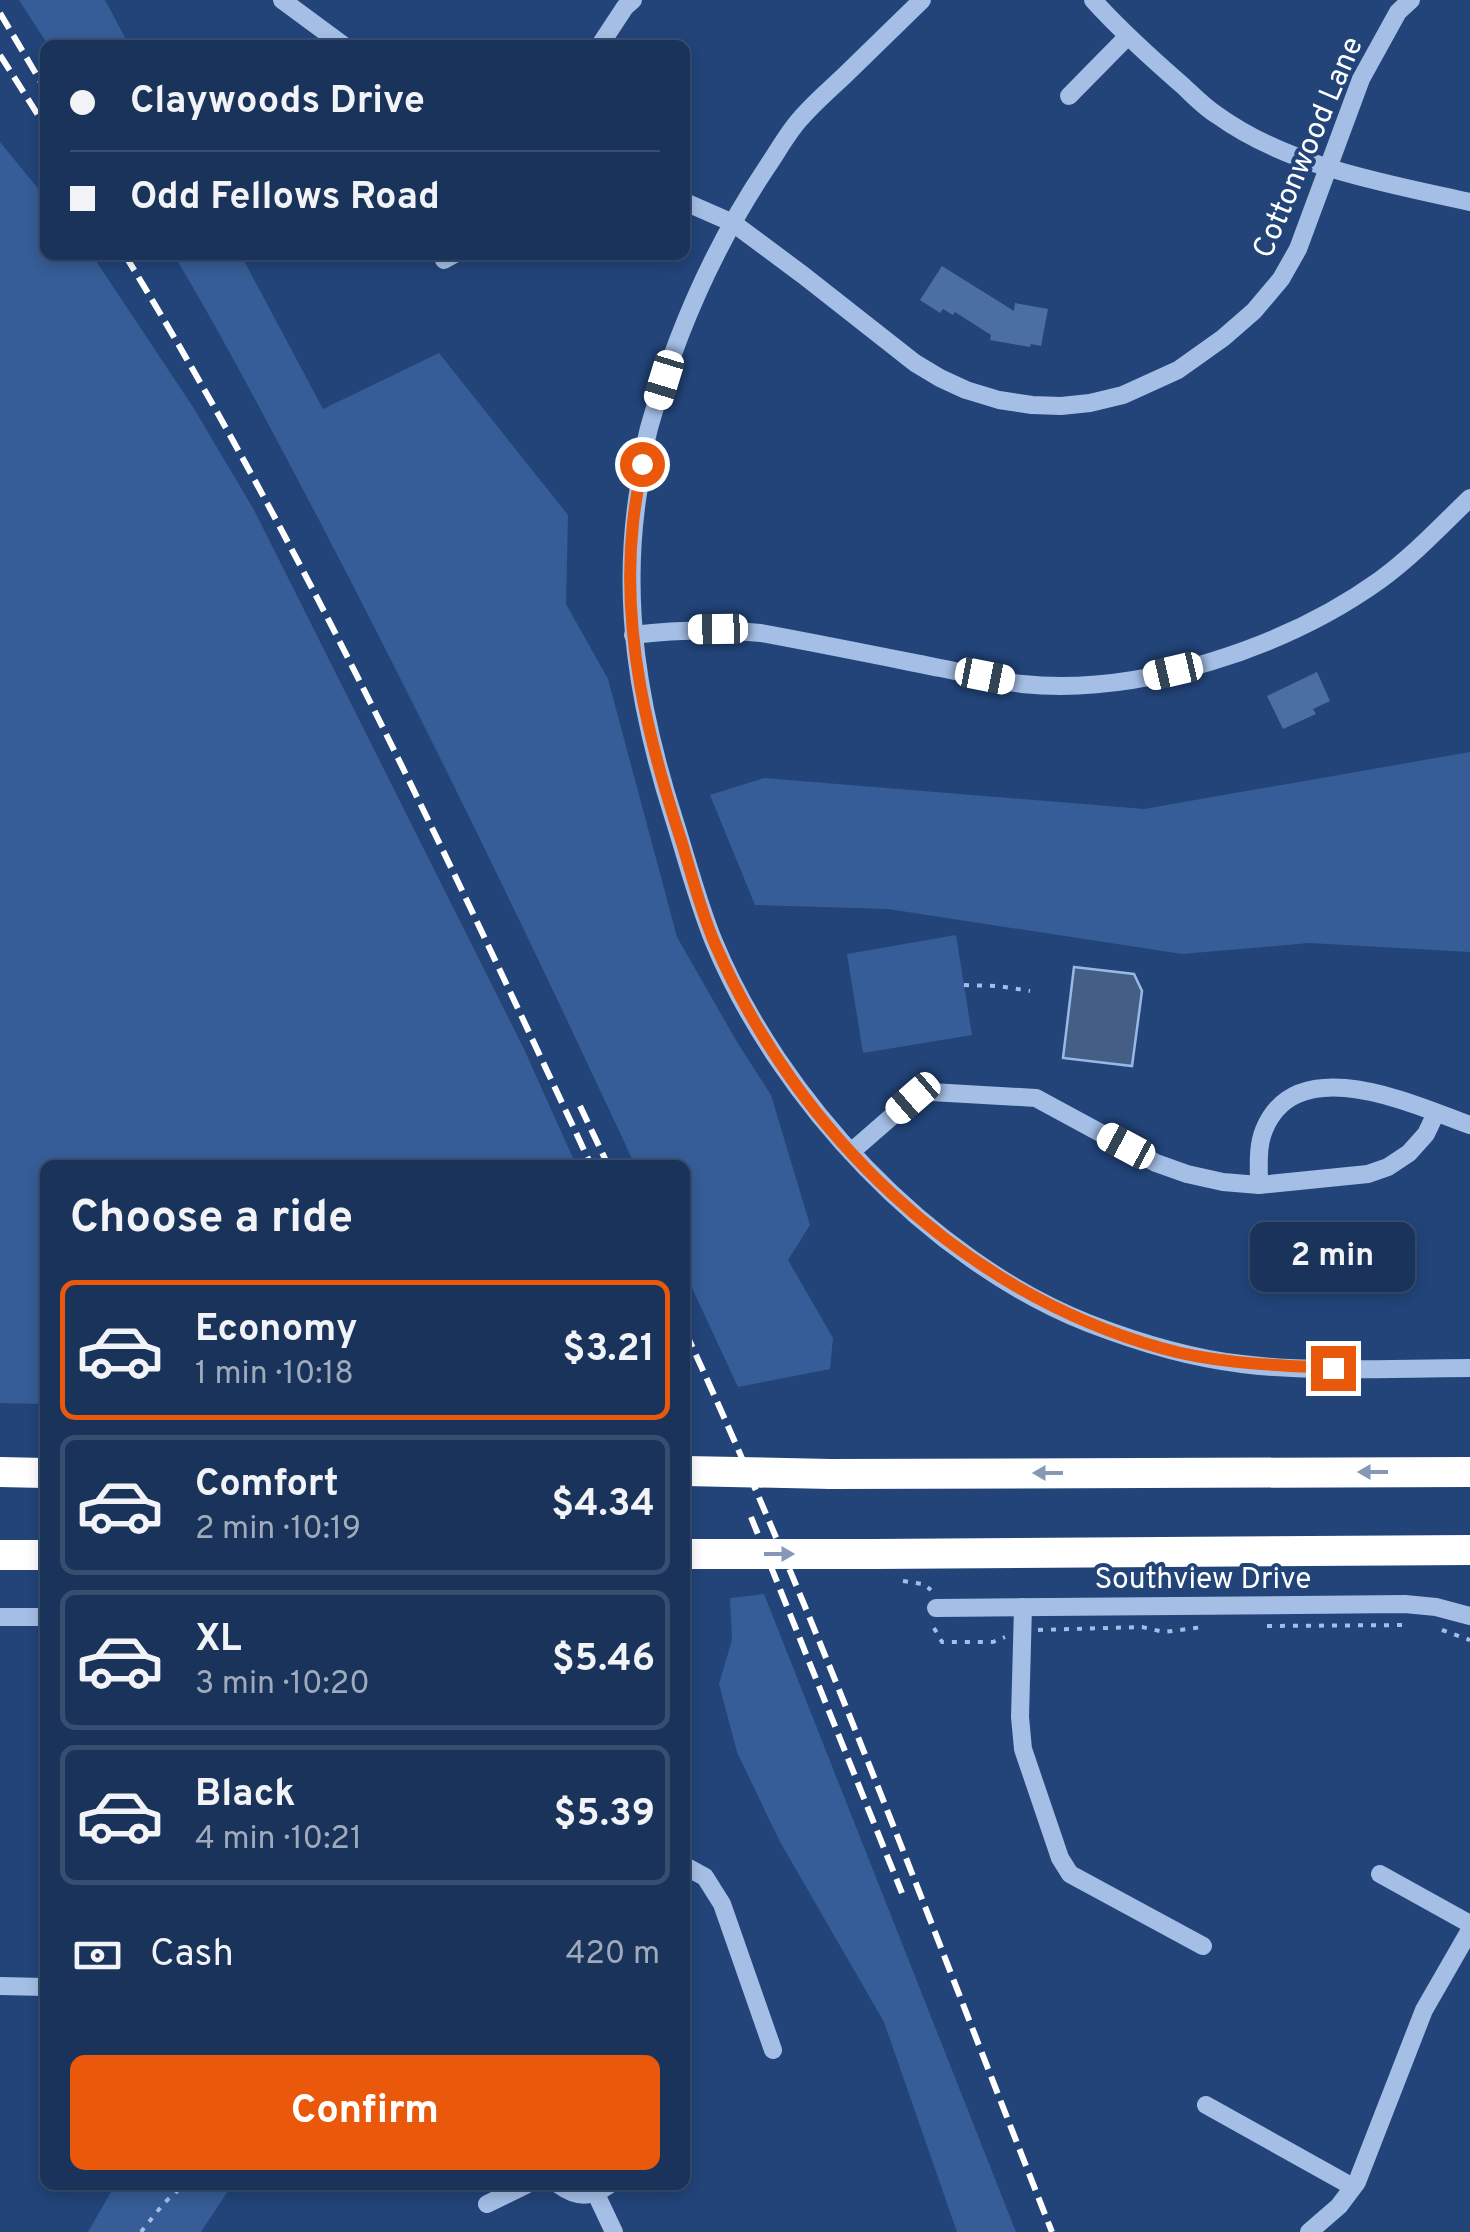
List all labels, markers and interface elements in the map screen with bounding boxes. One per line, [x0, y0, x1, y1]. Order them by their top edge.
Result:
street label: Cottonwood Lane [1246, 32, 1373, 264]
text: Claywoods Drive [130, 78, 425, 127]
text: Odd Fellows Road [130, 174, 440, 223]
car [641, 347, 687, 413]
route start [620, 442, 665, 487]
car [688, 613, 748, 645]
car [1140, 650, 1206, 692]
car [953, 656, 1017, 696]
car [881, 1067, 945, 1129]
car [1092, 1119, 1160, 1173]
text: Choose a ride [70, 1191, 353, 1248]
callout: 2 min [1250, 1223, 1416, 1293]
text: 2 min [1291, 1237, 1374, 1277]
icon: car [75, 1305, 165, 1395]
text: Economy [195, 1306, 357, 1355]
text: $3.21 [562, 1326, 655, 1375]
route end [1311, 1346, 1356, 1391]
text: 1 min · 10:18 [195, 1355, 354, 1395]
icon: car [75, 1460, 165, 1550]
text: Comfort [195, 1461, 339, 1510]
one-way arrow [1031, 1465, 1063, 1481]
one-way arrow [1356, 1465, 1388, 1481]
text: $4.34 [551, 1481, 655, 1530]
text: 2 min · 10:19 [195, 1510, 361, 1550]
one-way arrow [764, 1546, 796, 1562]
street label: Southview Drive [1094, 1562, 1312, 1599]
icon: car [75, 1615, 165, 1705]
text: XL [195, 1616, 242, 1665]
text: $5.46 [552, 1636, 655, 1685]
text: 3 min · 10:20 [195, 1665, 370, 1705]
icon: car [75, 1770, 165, 1860]
text: Black [195, 1771, 295, 1820]
text: $5.39 [554, 1791, 655, 1840]
text: 4 min · 10:21 [195, 1820, 362, 1860]
icon: cash [70, 1928, 125, 1983]
text: Cash [150, 1931, 234, 1980]
text: 420 m [565, 1935, 660, 1975]
button: Confirm [70, 2055, 660, 2170]

